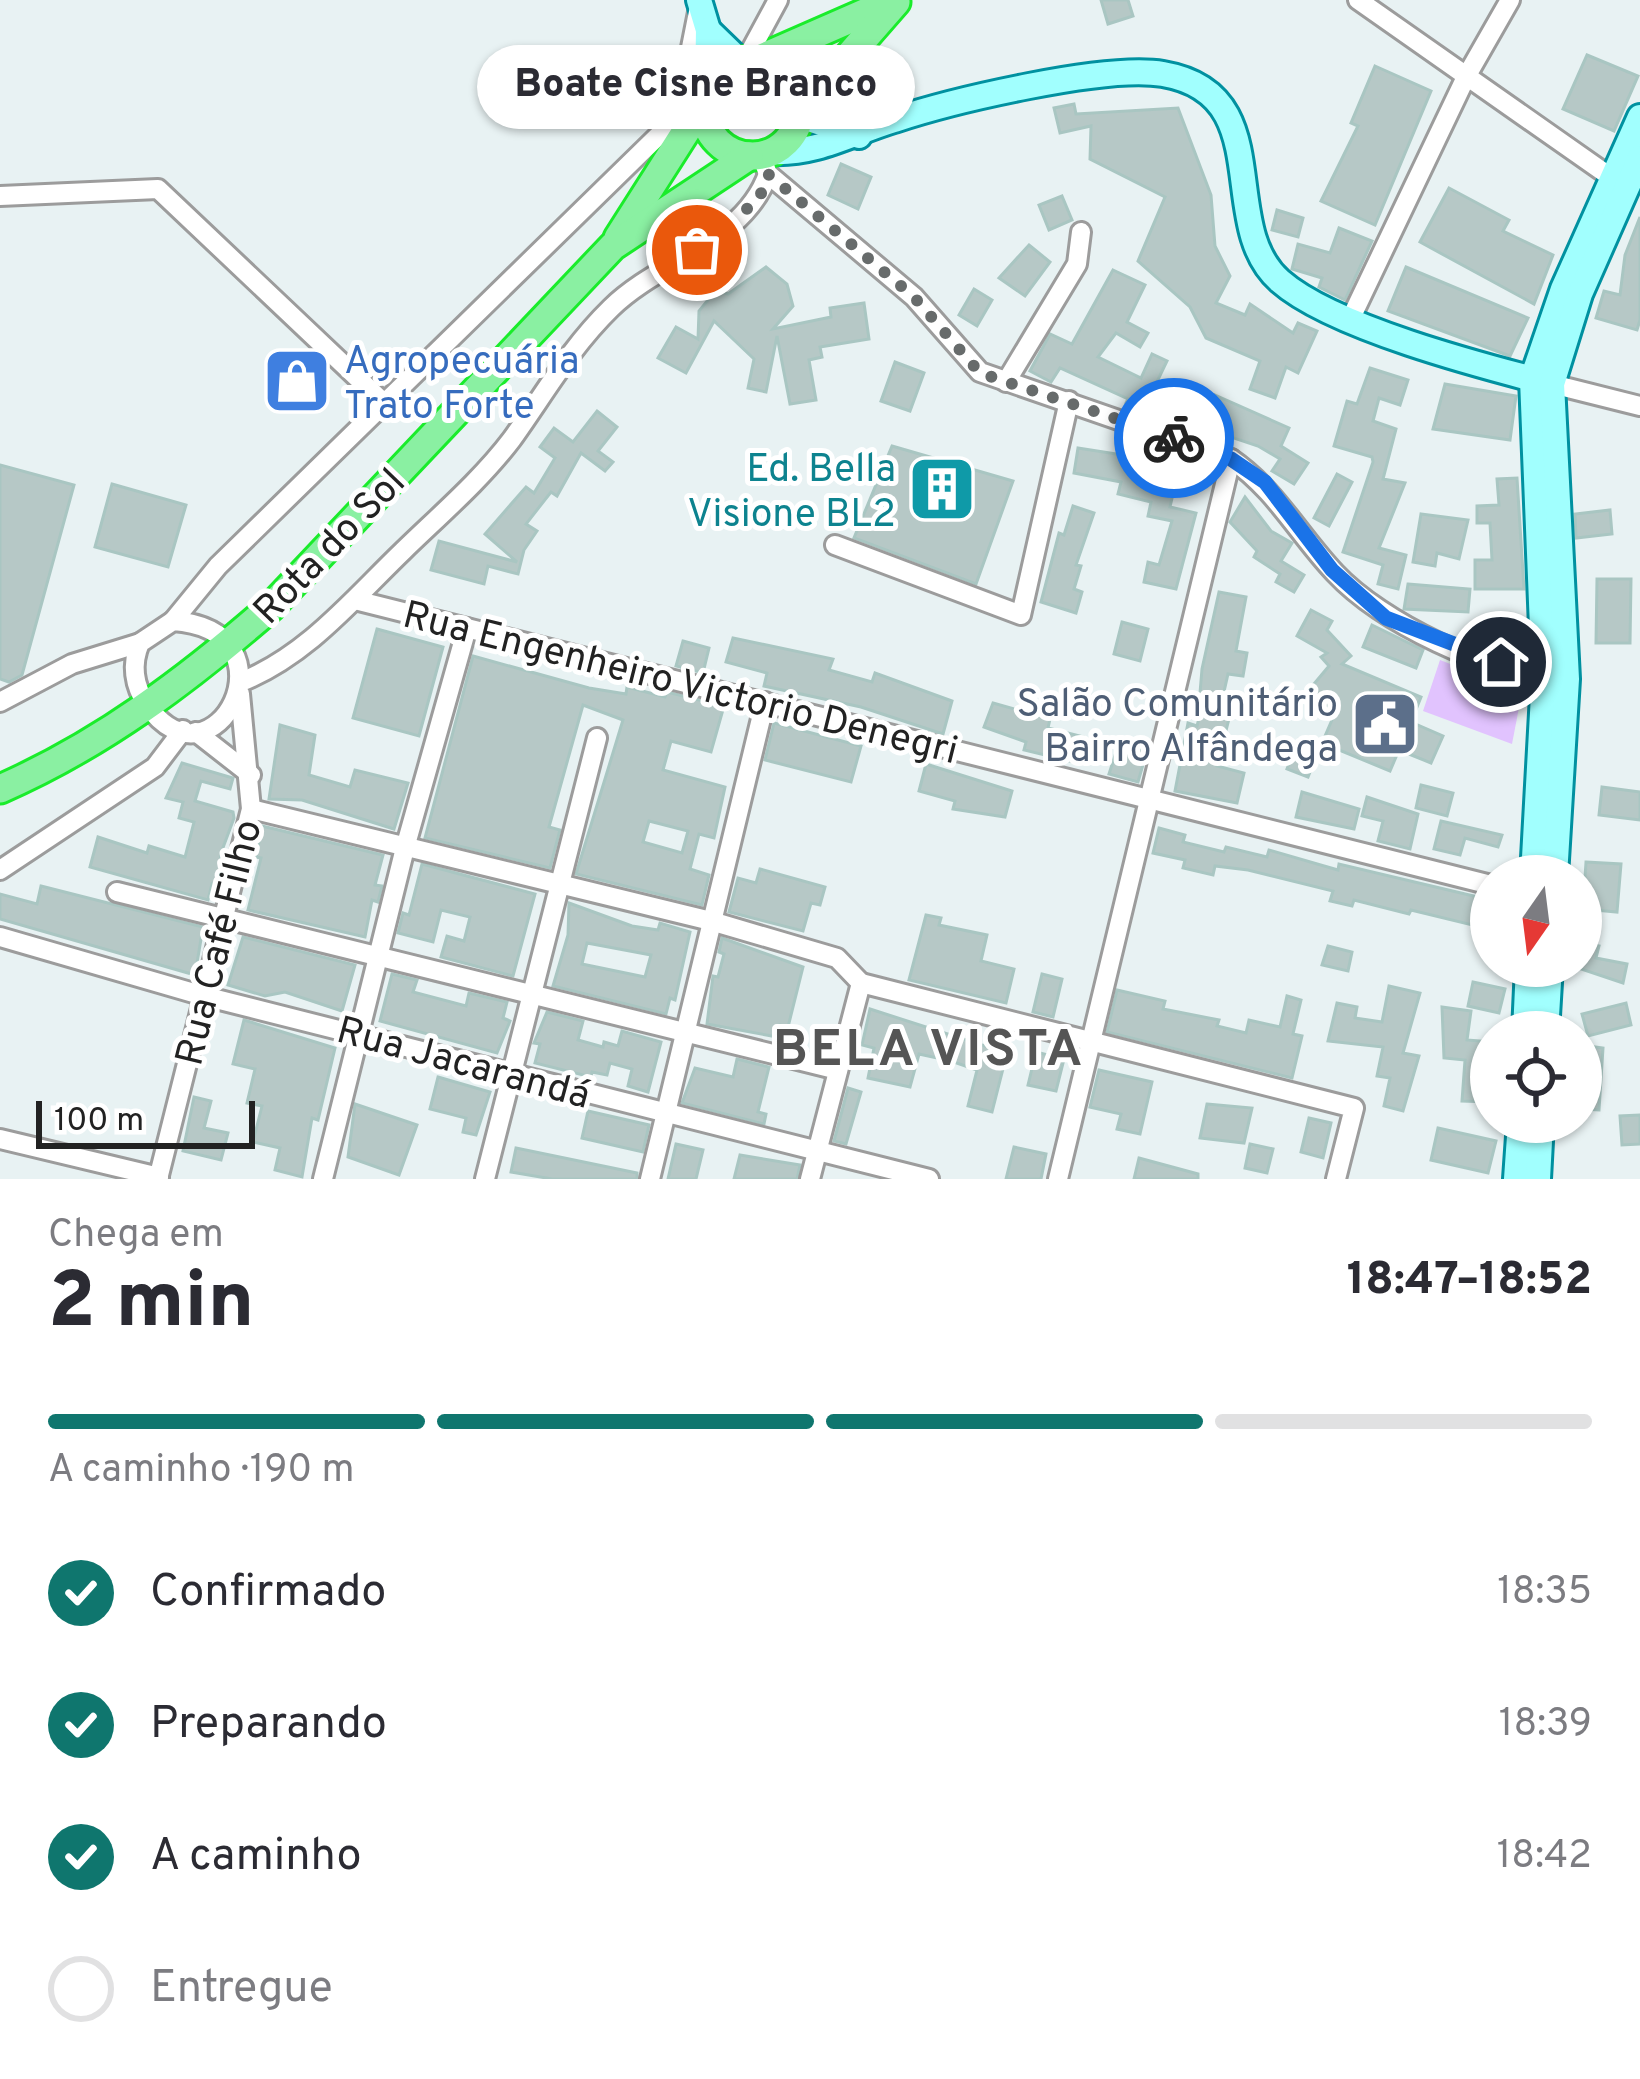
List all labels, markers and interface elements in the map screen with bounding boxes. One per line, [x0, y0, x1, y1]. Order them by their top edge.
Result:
callout: Boate Cisne Branco [478, 46, 916, 130]
text: Boate Cisne Branco [515, 62, 877, 111]
pin [646, 199, 748, 301]
icon: bag [664, 217, 730, 283]
place label: Agropecuária Trato Forte [344, 339, 579, 433]
shop icon: Agropecuária Trato Forte [262, 346, 332, 416]
courier [1114, 378, 1234, 498]
icon: bike [1141, 405, 1207, 471]
place label: Ed. Bella Visione BL2 [687, 447, 896, 541]
building icon: Ed. Bella Visione BL2 [907, 454, 977, 524]
street label: Rota do Sol [245, 460, 418, 636]
street label: Rua Engenheiro Victorio Denegri [397, 593, 962, 778]
pin [1450, 611, 1552, 713]
icon: home [1468, 629, 1534, 695]
place label: Salão Comunitário Bairro Alfândega [1016, 682, 1338, 776]
public building icon: Salão Comunitário Bairro Alfândega [1350, 689, 1420, 759]
street label: Rua Café Filho [167, 815, 276, 1071]
north arrow [1470, 855, 1602, 987]
map controls [1470, 855, 1602, 1143]
street label: Rua Jacarandá [331, 1008, 595, 1123]
button: locate [1470, 1011, 1602, 1143]
district label: BELA VISTA [773, 1020, 1085, 1085]
scale bar [36, 1095, 255, 1148]
text: 100 m [54, 1101, 144, 1143]
text: Chega em [48, 1212, 224, 1261]
text: 18:47–18:52 [1347, 1253, 1592, 1310]
text: 2 min [48, 1256, 254, 1355]
text: A caminho · 190 m [48, 1447, 355, 1496]
icon: check [48, 1560, 114, 1626]
text: Confirmado [150, 1565, 386, 1622]
text: 18:35 [1497, 1569, 1592, 1618]
icon: check [48, 1692, 114, 1758]
text: Preparando [150, 1697, 387, 1754]
text: 18:39 [1499, 1701, 1592, 1750]
icon: check [48, 1824, 114, 1890]
text: A caminho [150, 1829, 362, 1886]
text: 18:42 [1497, 1833, 1592, 1882]
text: Entregue [150, 1961, 333, 2018]

